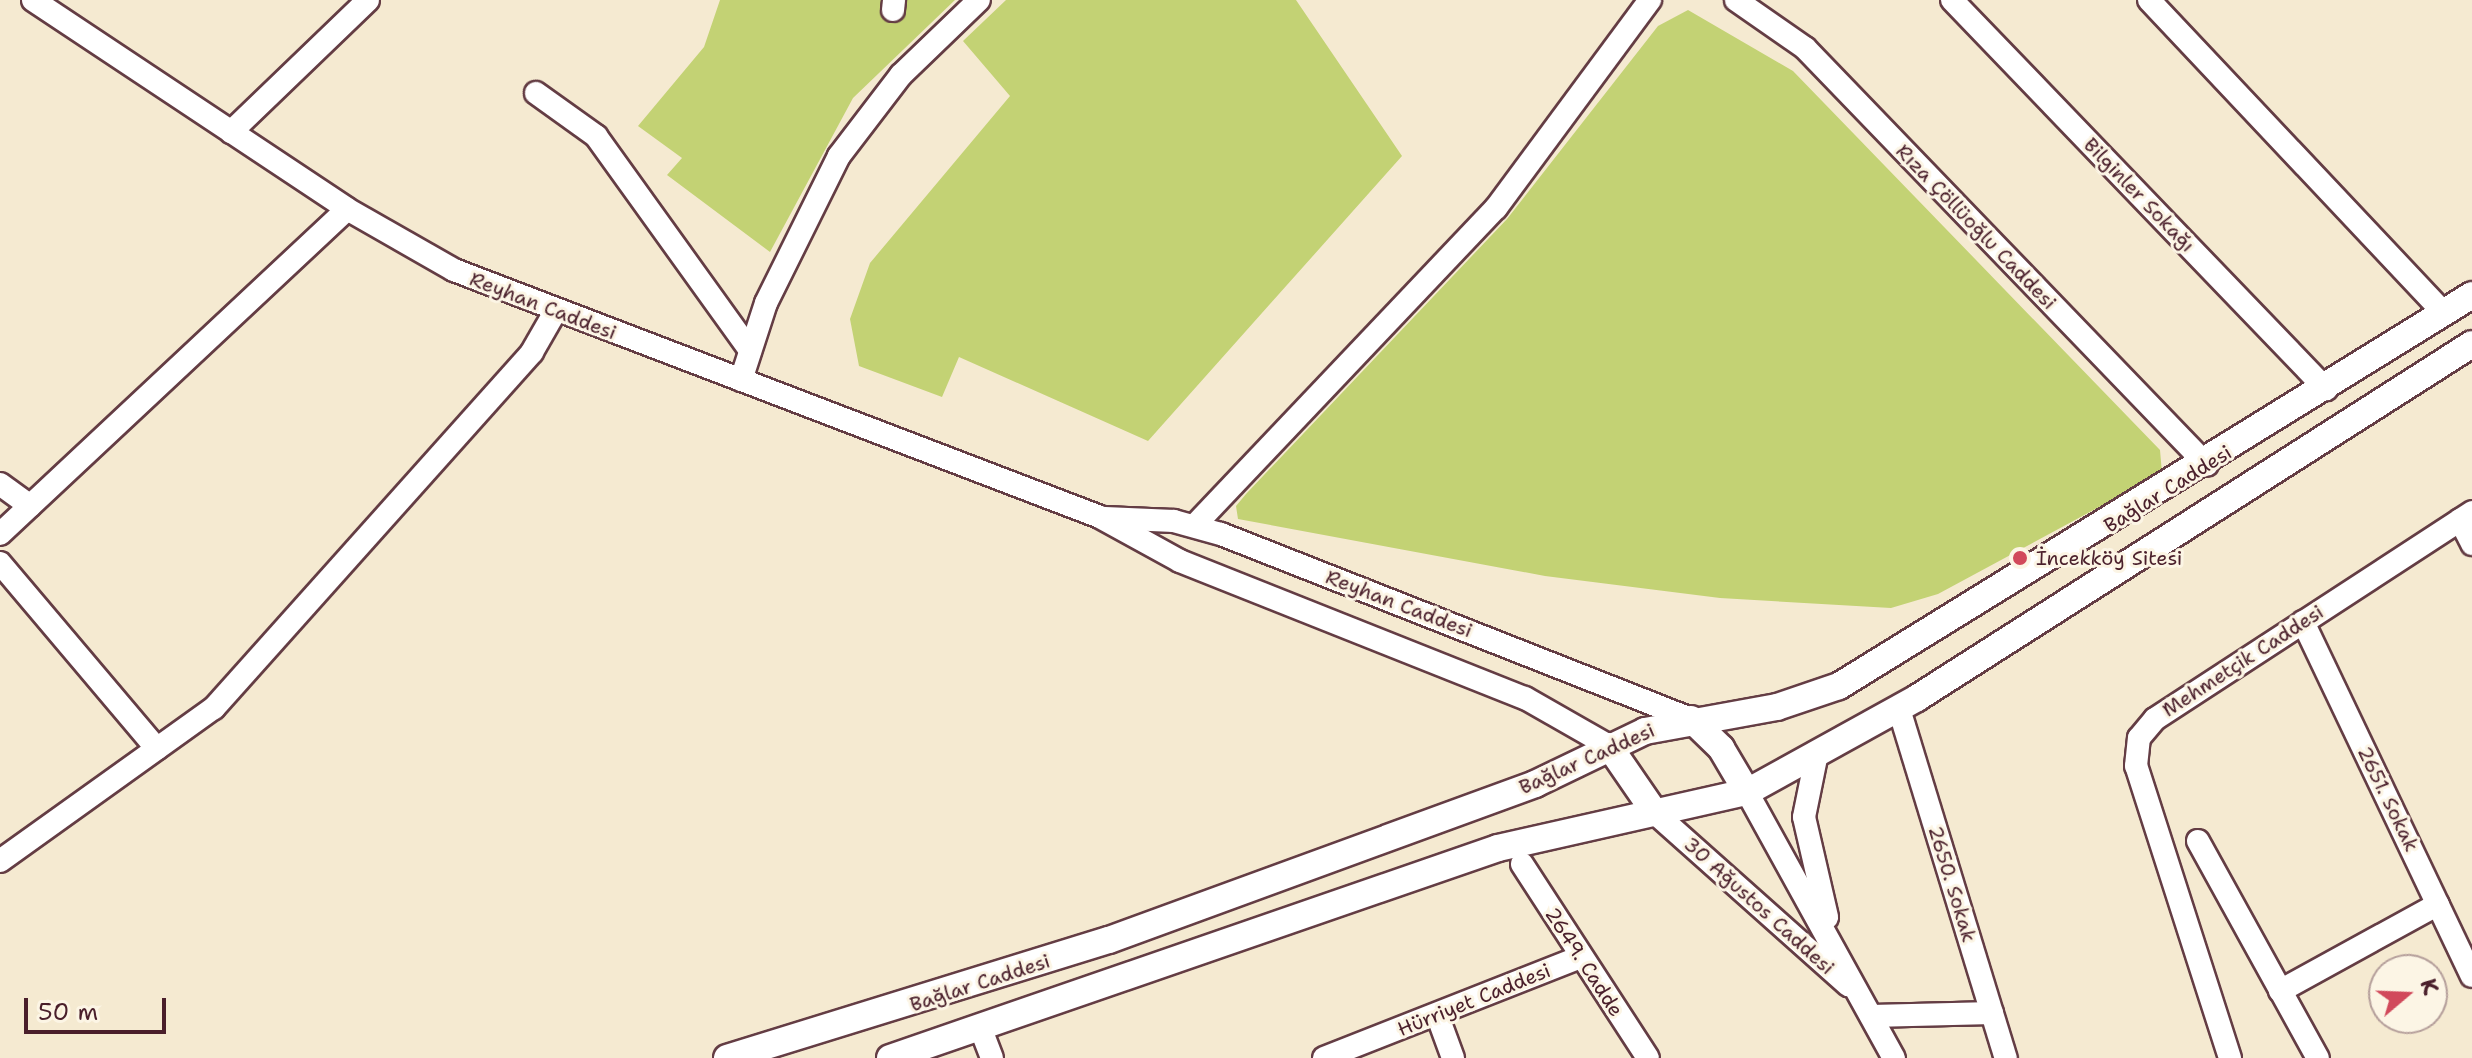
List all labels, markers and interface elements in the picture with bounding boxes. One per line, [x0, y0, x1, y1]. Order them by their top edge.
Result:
street label: Bilginler Sokağı [2078, 133, 2200, 257]
street label: Rıza Çöllüoğlu Caddesi [1891, 139, 2061, 315]
street label: Reyhan Caddesi [466, 267, 620, 345]
street label: Bağlar Caddesi [2100, 440, 2236, 538]
place label: İncekköy Sitesi [2036, 546, 2183, 570]
marker: İncekköy Sitesi [2011, 549, 2029, 567]
street label: Reyhan Caddesi [1322, 565, 1476, 643]
street label: Mehmetçik Caddesi [2158, 600, 2328, 722]
street label: Bağlar Caddesi [1515, 718, 1659, 800]
street label: 2651. Sokak [2352, 742, 2424, 856]
street label: 2650. Sokak [1923, 823, 1981, 945]
street label: 30 Ağustos Caddesi [1679, 832, 1839, 980]
street label: 2649. Cadde [1540, 903, 1628, 1021]
street label: Bağlar Caddesi [907, 949, 1053, 1017]
north arrow [2368, 954, 2448, 1034]
street label: Hürriyet Caddesi [1394, 958, 1554, 1042]
text: K [2413, 975, 2445, 998]
scale bar [28, 982, 170, 1032]
text: 50 m [38, 996, 98, 1028]

